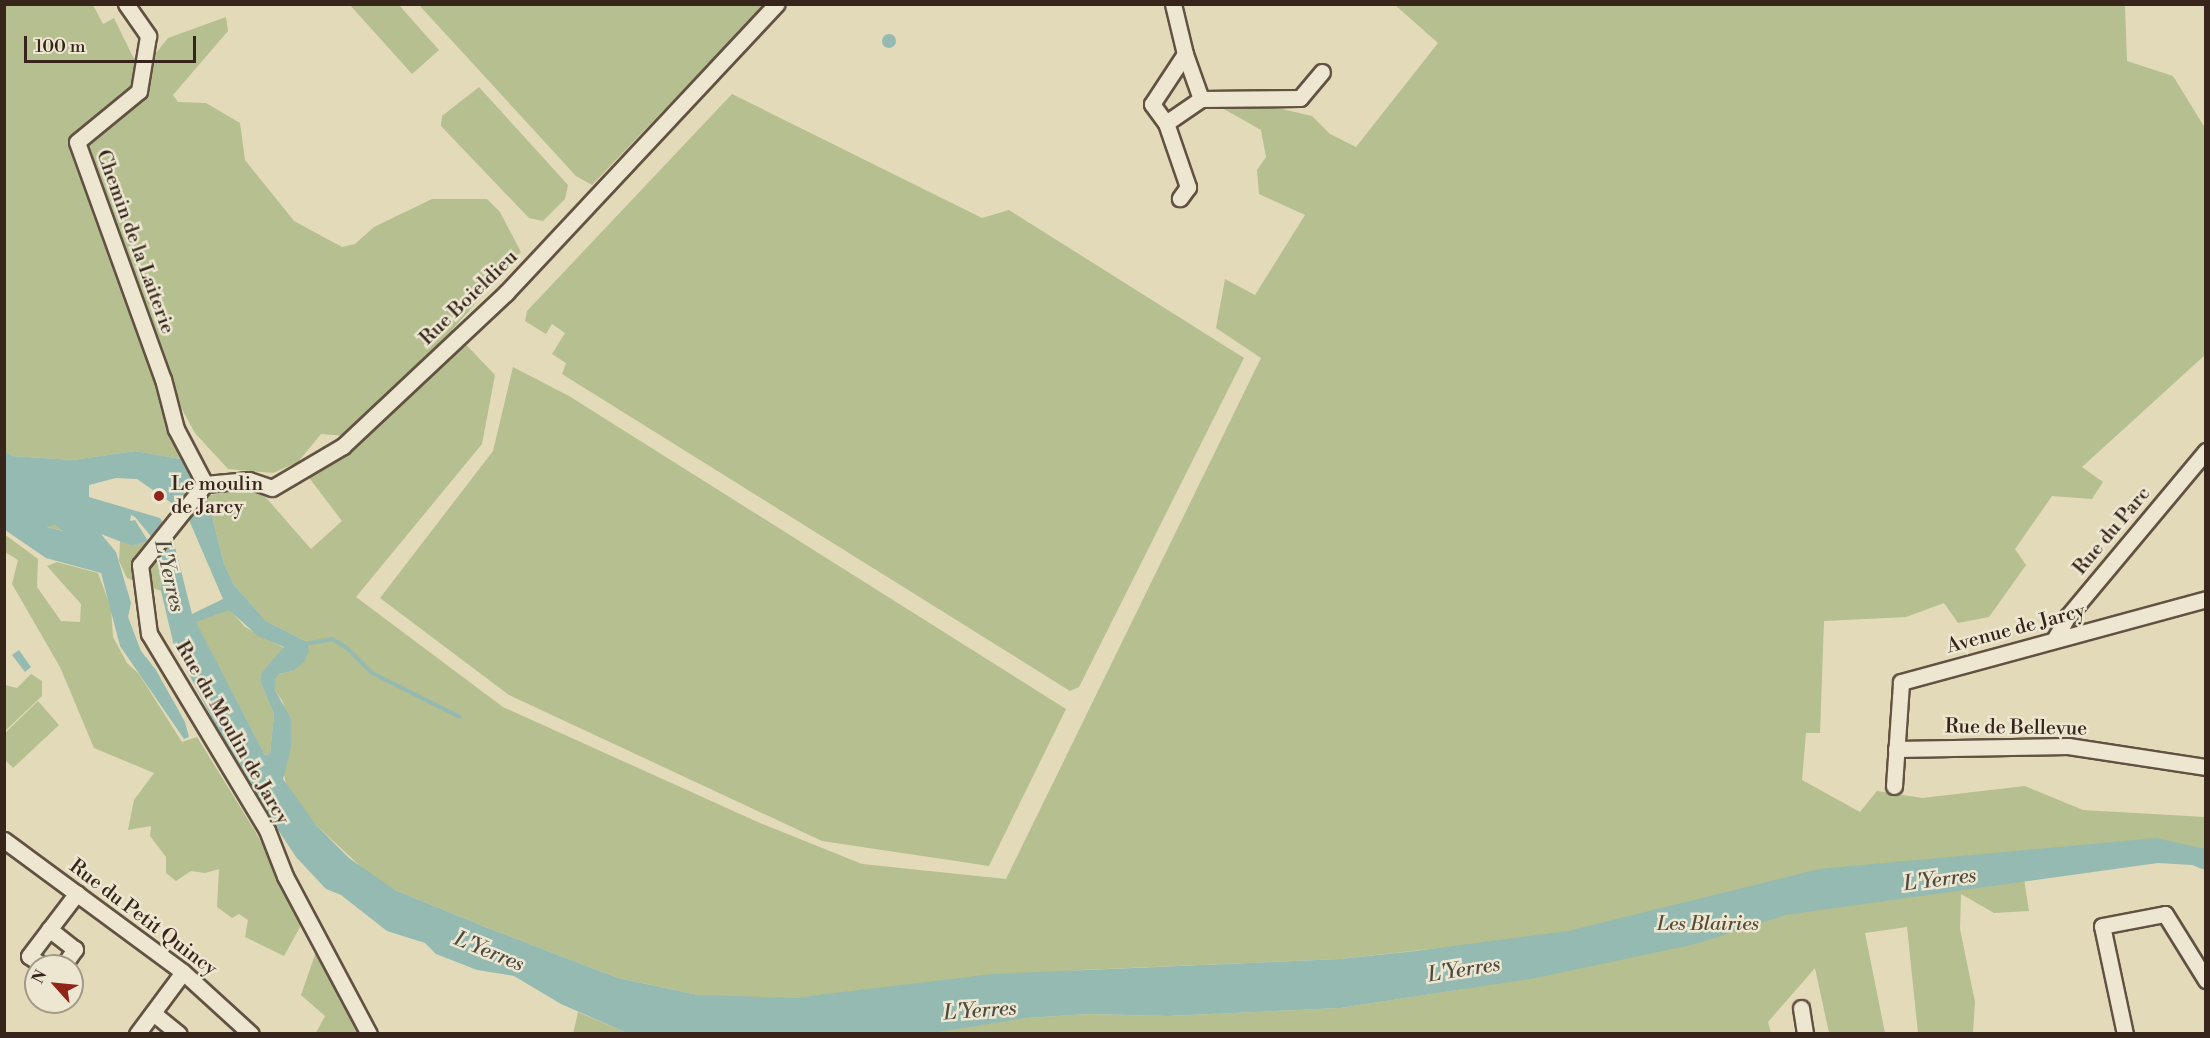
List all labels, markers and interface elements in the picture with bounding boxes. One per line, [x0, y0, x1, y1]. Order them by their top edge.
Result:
scale bar [27, 24, 200, 62]
text: 100 m [35, 35, 86, 58]
street label: Chemin de la Laiterie [91, 147, 179, 337]
street label: Rue Boieldieu [415, 245, 523, 351]
place label: Le moulin de Jarcy [171, 472, 263, 519]
street label: Rue du Parc [2068, 482, 2156, 580]
marker: Le moulin de Jarcy [152, 489, 166, 503]
water label: L'Yerres [149, 538, 189, 614]
street label: Avenue de Jarcy [1944, 599, 2088, 659]
street label: Rue du Moulin de Jarcy [170, 637, 294, 829]
street label: Rue de Bellevue [1945, 715, 2087, 741]
street label: Rue du Petit Quincy [64, 855, 222, 981]
water label: L'Yerres [1902, 863, 1978, 897]
park label: Les Blairies [1657, 912, 1759, 936]
water label: L'Yerres [450, 927, 528, 977]
water label: L'Yerres [1426, 952, 1502, 988]
north arrow [24, 954, 84, 1014]
text: N [28, 967, 52, 987]
water label: L'Yerres [943, 996, 1017, 1026]

